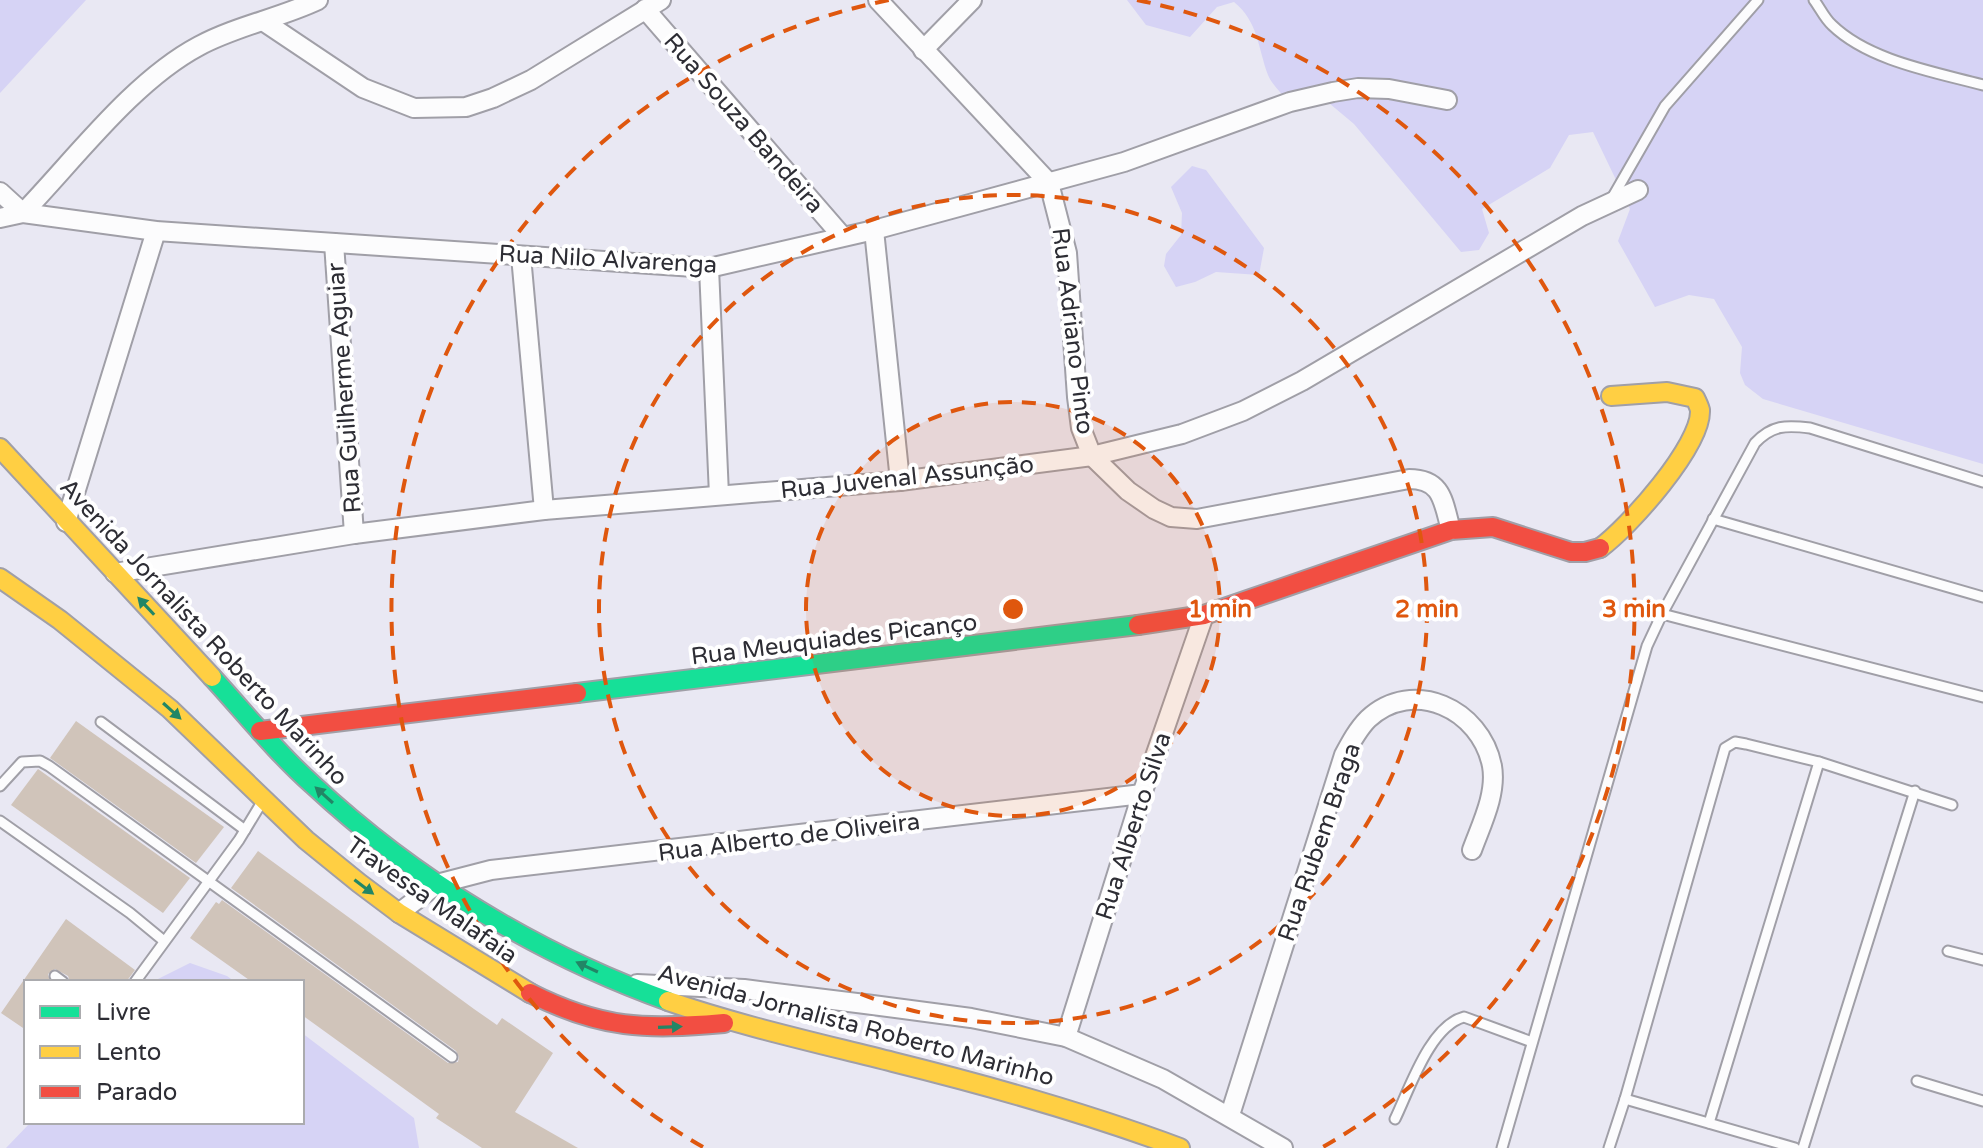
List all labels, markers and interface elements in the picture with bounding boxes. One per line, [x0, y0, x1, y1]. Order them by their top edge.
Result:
street label: Rua Souza Bandeira [657, 27, 830, 219]
street label: Rua Adriano Pinto [1045, 226, 1100, 436]
street label: Rua Nilo Alvarenga [498, 239, 718, 280]
street label: Rua Guilherme Aguiar [321, 261, 368, 514]
street label: Rua Juvenal Assunção [779, 450, 1035, 505]
street label: Avenida Jornalista Roberto Marinho [54, 473, 354, 792]
centre of rings [999, 595, 1027, 623]
text: 1 min [1188, 595, 1252, 624]
text: 2 min [1395, 595, 1459, 624]
text: 3 min [1602, 595, 1666, 624]
one-way arrow [137, 597, 155, 616]
street label: Rua Meuquiades Picanço [689, 608, 979, 671]
one-way arrow [163, 702, 182, 720]
street label: Rua Alberto Silva [1089, 729, 1177, 924]
street label: Rua Rubem Braga [1272, 739, 1367, 945]
one-way arrow [314, 787, 334, 804]
street label: Rua Alberto de Oliveira [656, 807, 922, 868]
street label: Travessa Malafaia [341, 831, 523, 970]
one-way arrow [354, 878, 374, 894]
street label: Avenida Jornalista Roberto Marinho [655, 959, 1057, 1092]
one-way arrow [576, 960, 599, 974]
legend [24, 980, 304, 1124]
text: Livre [96, 998, 151, 1027]
one-way arrow [658, 1021, 683, 1034]
text: Lento [96, 1038, 161, 1067]
text: Parado [96, 1078, 177, 1107]

